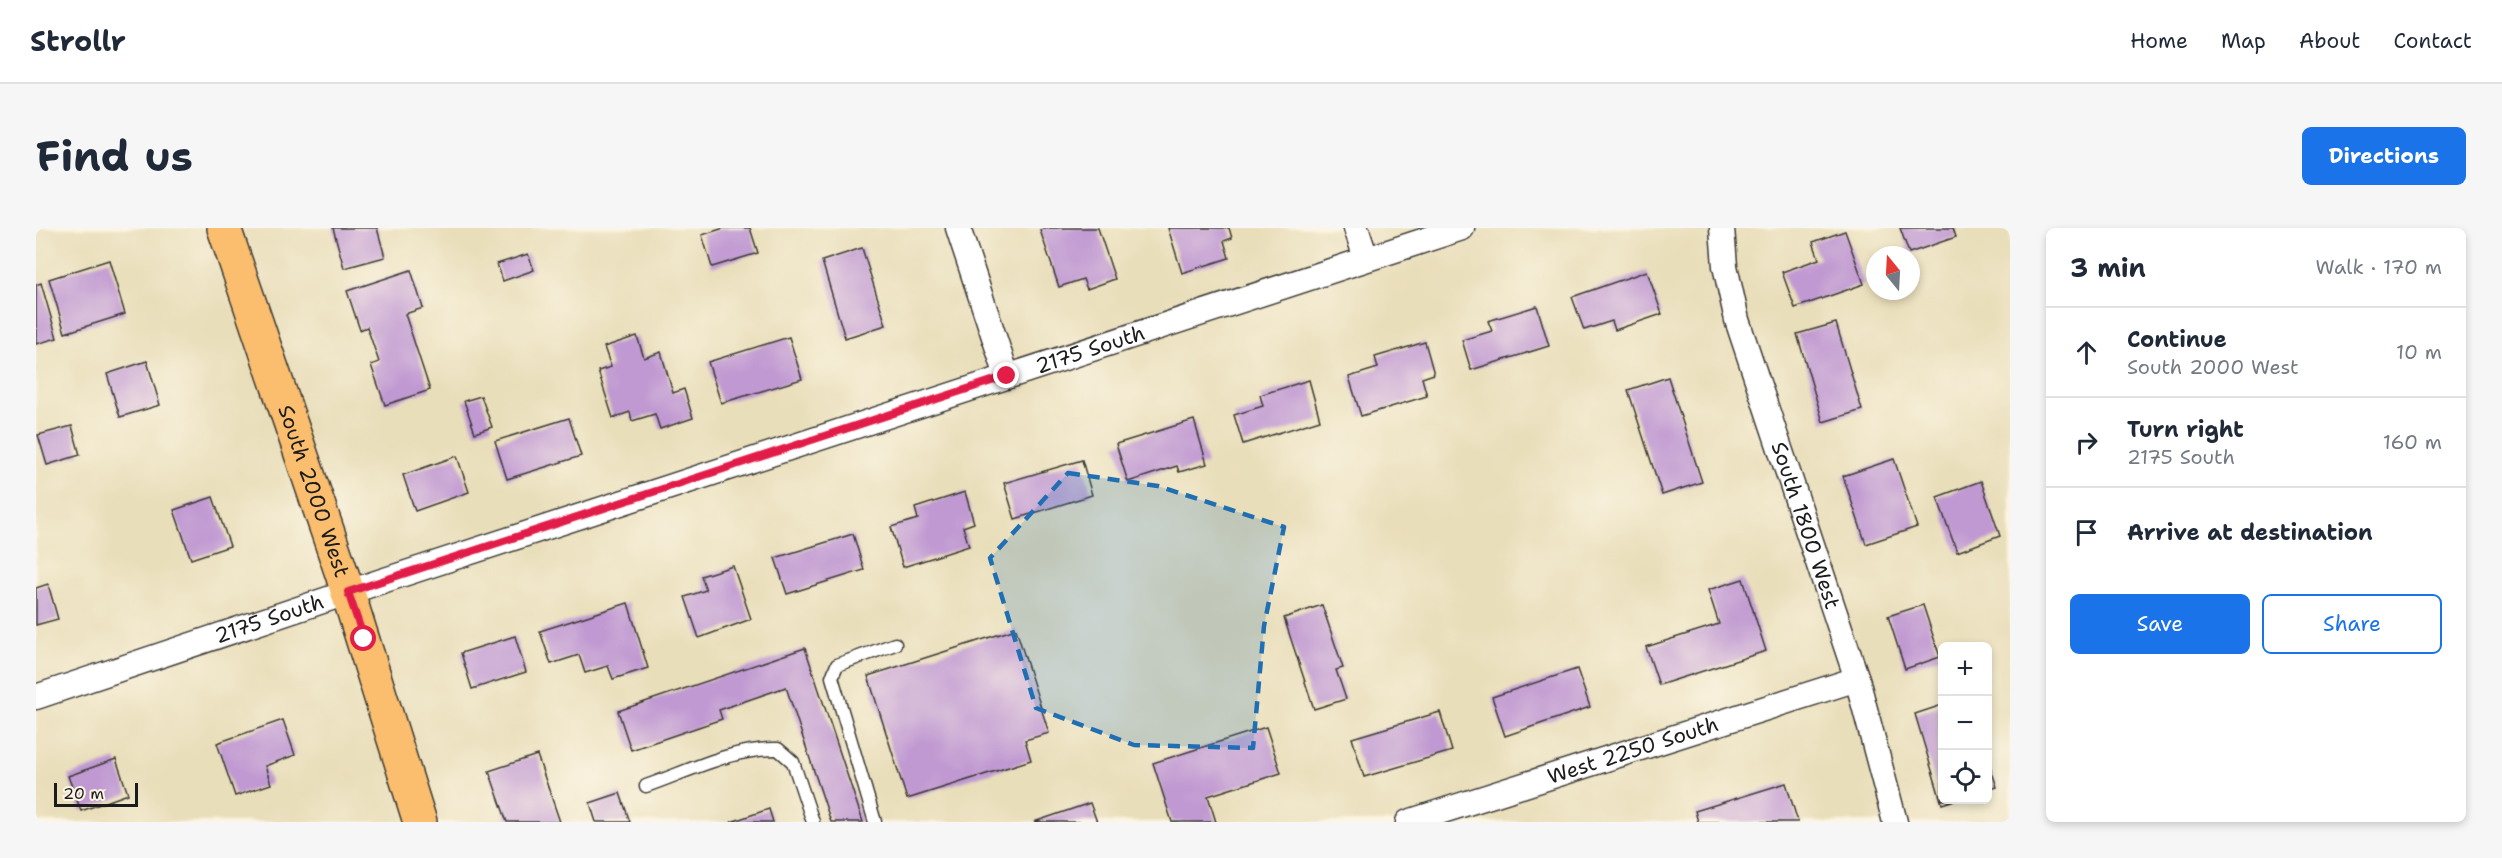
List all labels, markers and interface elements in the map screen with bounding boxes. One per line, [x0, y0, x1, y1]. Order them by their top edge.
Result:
text: Strollr [30, 22, 126, 60]
text: Home [2130, 27, 2188, 55]
text: Map [2221, 27, 2266, 55]
text: About [2299, 27, 2360, 55]
text: Contact [2393, 27, 2472, 55]
button: Directions [2302, 127, 2466, 185]
text: Find us [36, 128, 193, 184]
north arrow [1866, 246, 1920, 300]
text: 3 min [2070, 250, 2146, 285]
text: Walk · 170 m [2316, 254, 2442, 280]
street label: 2175 South [1032, 319, 1148, 380]
text: Continue [2127, 325, 2227, 354]
icon: ahead [2070, 336, 2103, 369]
text: 10 m [2396, 339, 2442, 365]
text: South 2000 West [2127, 354, 2299, 380]
route end [993, 362, 1019, 388]
street label: South 2000 West [271, 401, 356, 581]
text: Turn right [2127, 415, 2244, 444]
icon: right [2070, 426, 2103, 459]
text: 160 m [2383, 429, 2442, 455]
street label: South 1800 West [1765, 438, 1847, 613]
text: 2175 South [2127, 444, 2235, 470]
icon: arrive [2070, 516, 2103, 549]
text: Arrive at destination [2127, 518, 2373, 547]
street label: 2175 South [211, 587, 327, 650]
button: Save [2070, 594, 2250, 654]
button: Share [2262, 594, 2442, 654]
route start [350, 625, 376, 651]
map controls [1938, 642, 1992, 804]
button: + [1938, 642, 1992, 696]
button: − [1938, 696, 1992, 750]
street label: West 2250 South [1544, 710, 1722, 791]
button: locate [1938, 750, 1992, 804]
scale bar [54, 780, 138, 808]
text: 20 m [63, 783, 104, 804]

